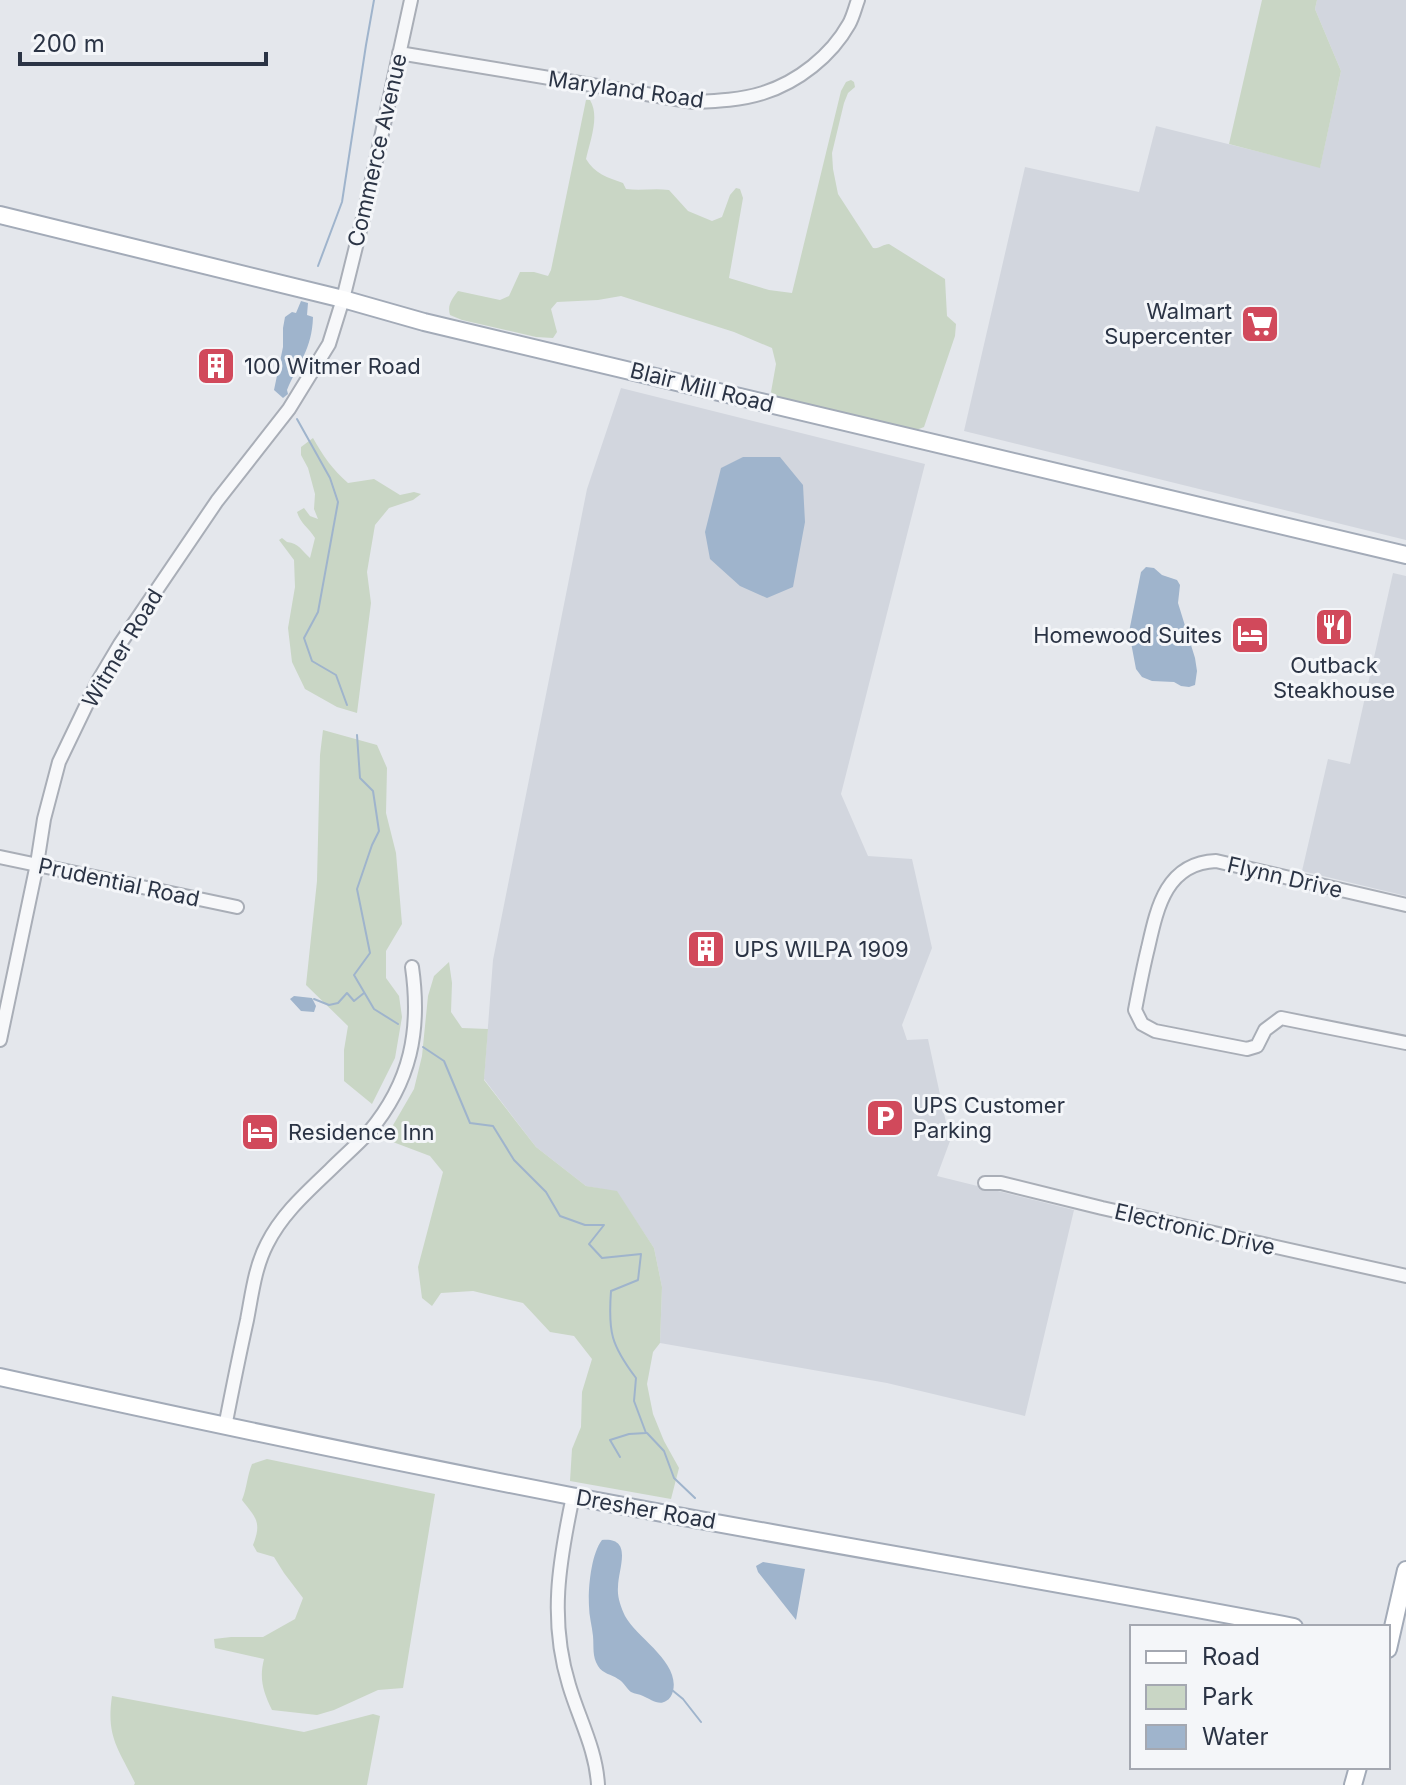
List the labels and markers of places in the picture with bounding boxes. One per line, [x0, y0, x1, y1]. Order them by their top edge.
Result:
place label: Walmart Supercenter [1104, 298, 1232, 349]
supermarket icon: Walmart Supercenter [1239, 303, 1281, 345]
building icon: 100 Witmer Road [195, 345, 237, 387]
place label: 100 Witmer Road [244, 353, 421, 379]
restaurant icon: Outback Steakhouse [1313, 606, 1355, 648]
hotel icon: Homewood Suites [1229, 614, 1271, 656]
place label: Homewood Suites [1033, 622, 1222, 648]
place label: Outback Steakhouse [1273, 652, 1395, 703]
building icon: UPS WILPA 1909 [685, 928, 727, 970]
place label: UPS WILPA 1909 [734, 936, 909, 962]
place label: UPS Customer Parking [913, 1092, 1065, 1143]
parking icon: UPS Customer Parking [864, 1097, 906, 1139]
hotel icon: Residence Inn [239, 1111, 281, 1153]
place label: Residence Inn [288, 1119, 434, 1145]

